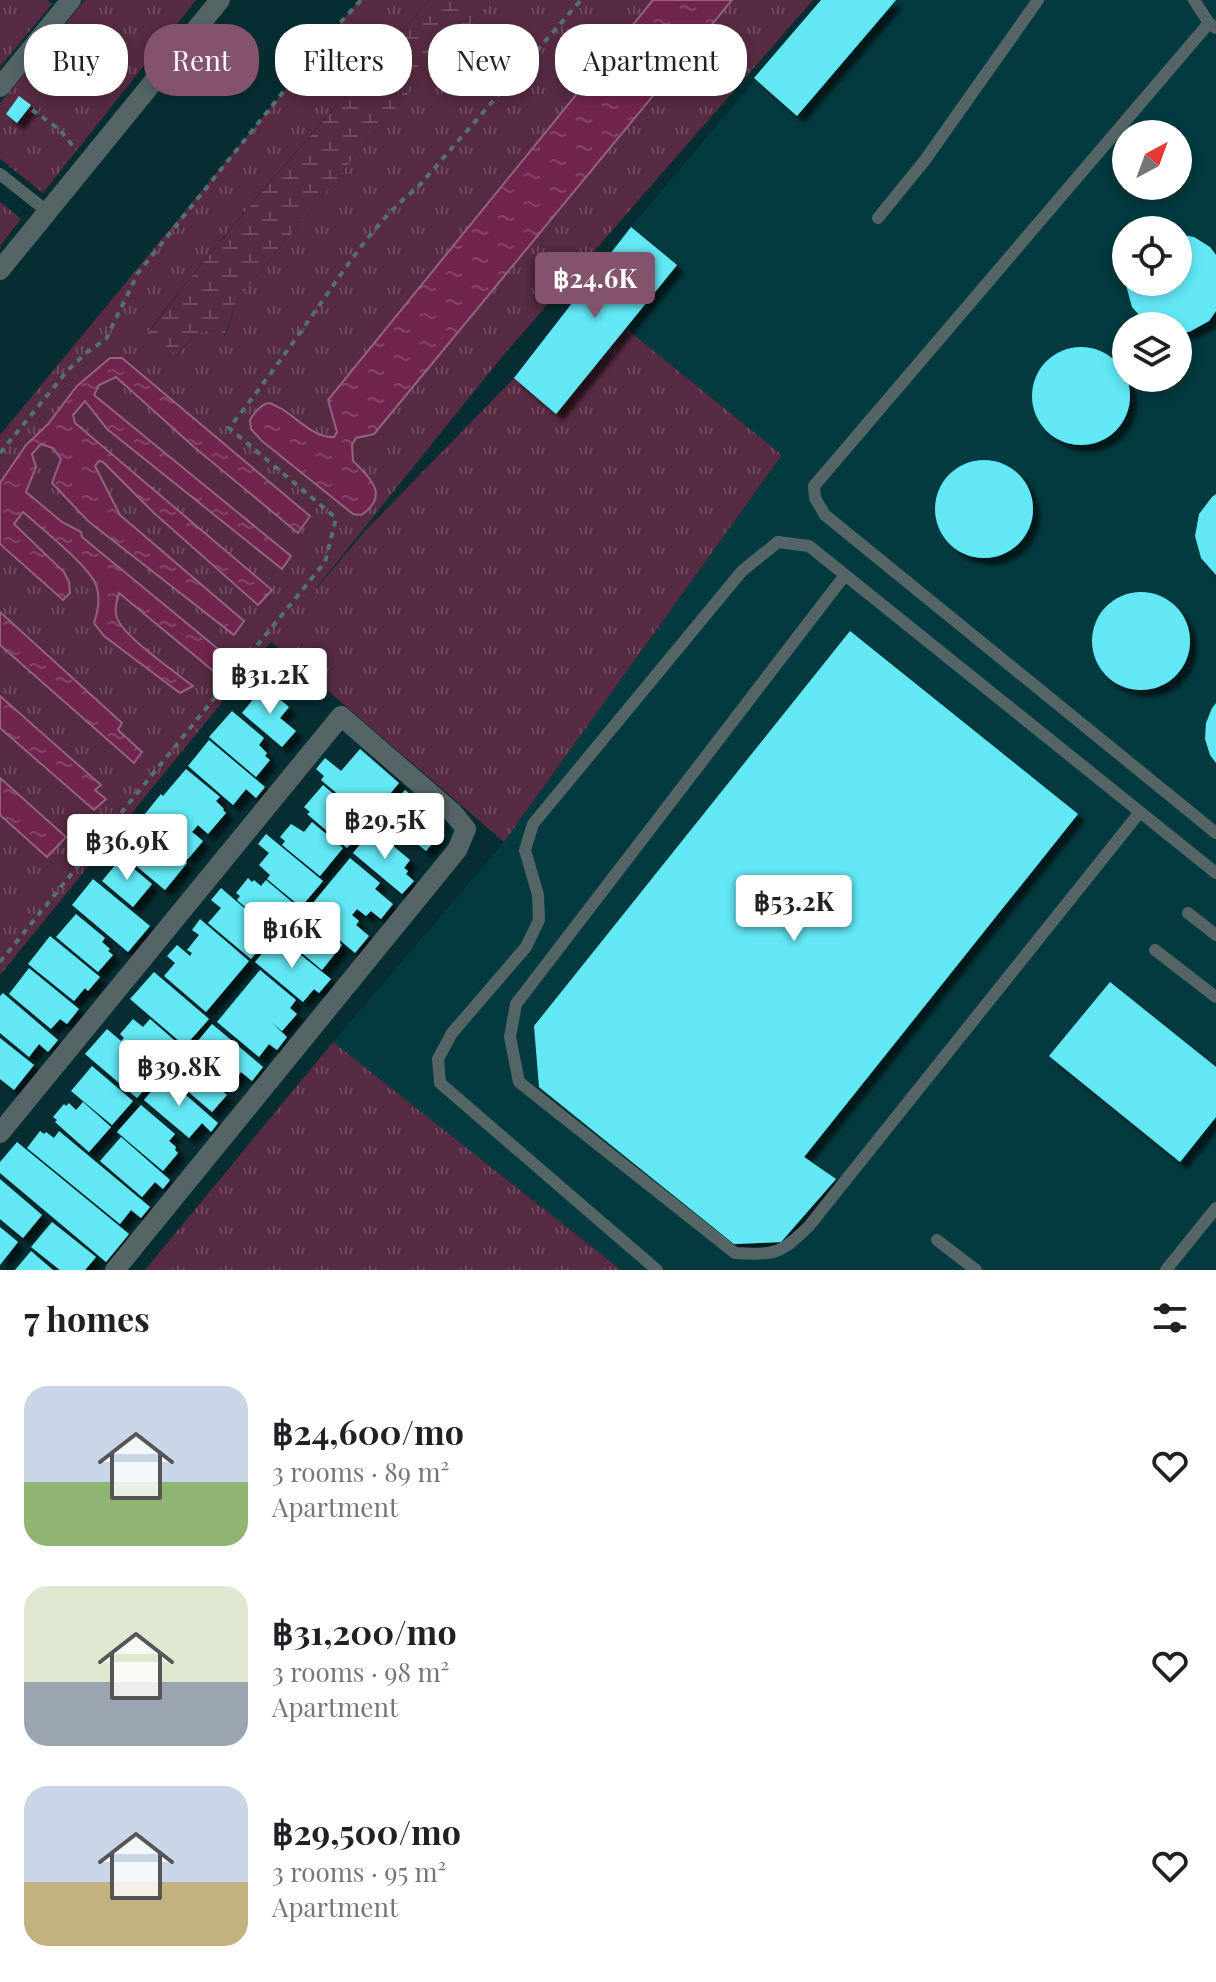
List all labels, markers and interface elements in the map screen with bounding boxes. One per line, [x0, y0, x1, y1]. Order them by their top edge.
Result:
chip: Buy [24, 24, 128, 96]
chip: Rent [144, 24, 259, 96]
chip: Filters [275, 24, 412, 96]
chip: New [428, 24, 539, 96]
chip: Apartment [555, 24, 747, 96]
north arrow [1112, 120, 1192, 200]
map controls [1112, 120, 1192, 392]
button: locate [1112, 216, 1192, 296]
pin: ฿24.6K [530, 252, 660, 320]
text: ฿24.6K [553, 260, 637, 295]
button: layers [1112, 312, 1192, 392]
pin: ฿31.2K [205, 648, 335, 716]
text: ฿31.2K [231, 656, 309, 691]
pin: ฿29.5K [320, 793, 450, 861]
text: ฿29.5K [344, 801, 426, 836]
pin: ฿36.9K [62, 814, 192, 882]
text: ฿36.9K [85, 822, 169, 857]
pin: ฿53.2K [729, 875, 859, 943]
text: ฿53.2K [754, 883, 834, 918]
pin: ฿16K [245, 902, 339, 970]
text: ฿16K [262, 910, 322, 945]
pin: ฿39.8K [114, 1040, 244, 1108]
text: ฿39.8K [137, 1048, 221, 1083]
text: 7 homes [24, 1295, 150, 1341]
icon: filters [1148, 1296, 1192, 1340]
text: ฿24,600/mo [272, 1408, 464, 1454]
icon: home [88, 1418, 184, 1514]
icon: heart [1148, 1444, 1192, 1488]
text: 3 rooms · 89 m² [272, 1454, 449, 1489]
text: Apartment [272, 1489, 398, 1524]
text: ฿31,200/mo [272, 1608, 457, 1654]
icon: home [88, 1618, 184, 1714]
icon: heart [1148, 1644, 1192, 1688]
text: 3 rooms · 98 m² [272, 1654, 449, 1689]
text: Apartment [272, 1689, 398, 1724]
text: ฿29,500/mo [272, 1808, 461, 1854]
icon: home [88, 1818, 184, 1914]
icon: heart [1148, 1844, 1192, 1888]
text: 3 rooms · 95 m² [272, 1854, 446, 1889]
text: Apartment [272, 1889, 398, 1924]

